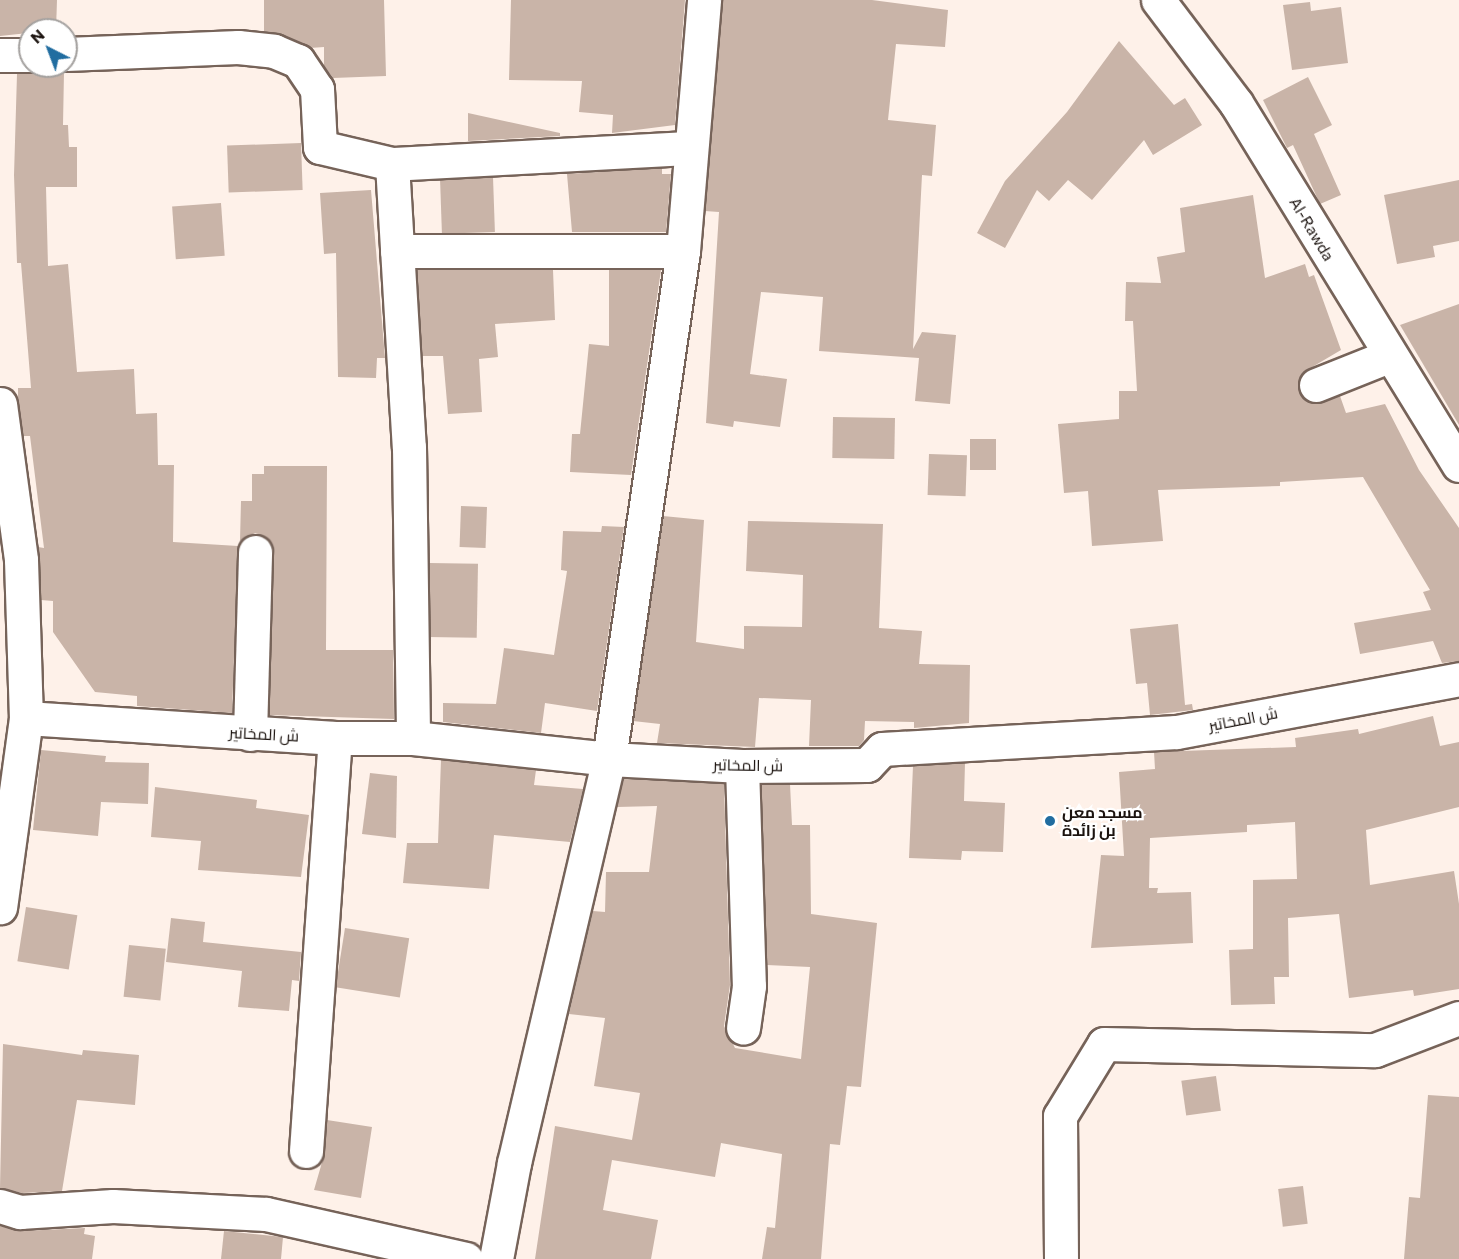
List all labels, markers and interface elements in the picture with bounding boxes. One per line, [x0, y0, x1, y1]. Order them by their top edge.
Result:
north arrow [18, 18, 78, 78]
text: N [26, 25, 48, 47]
street label: Al-Rawda [1286, 194, 1338, 264]
street label: ش المخاتير [1207, 703, 1279, 735]
street label: ش المخاتير [229, 723, 299, 745]
street label: ش المخاتير [713, 755, 783, 775]
place label: مسجد معن بن زائدة [1062, 802, 1143, 840]
marker: مسجد معن بن زائدة [1043, 814, 1057, 828]

